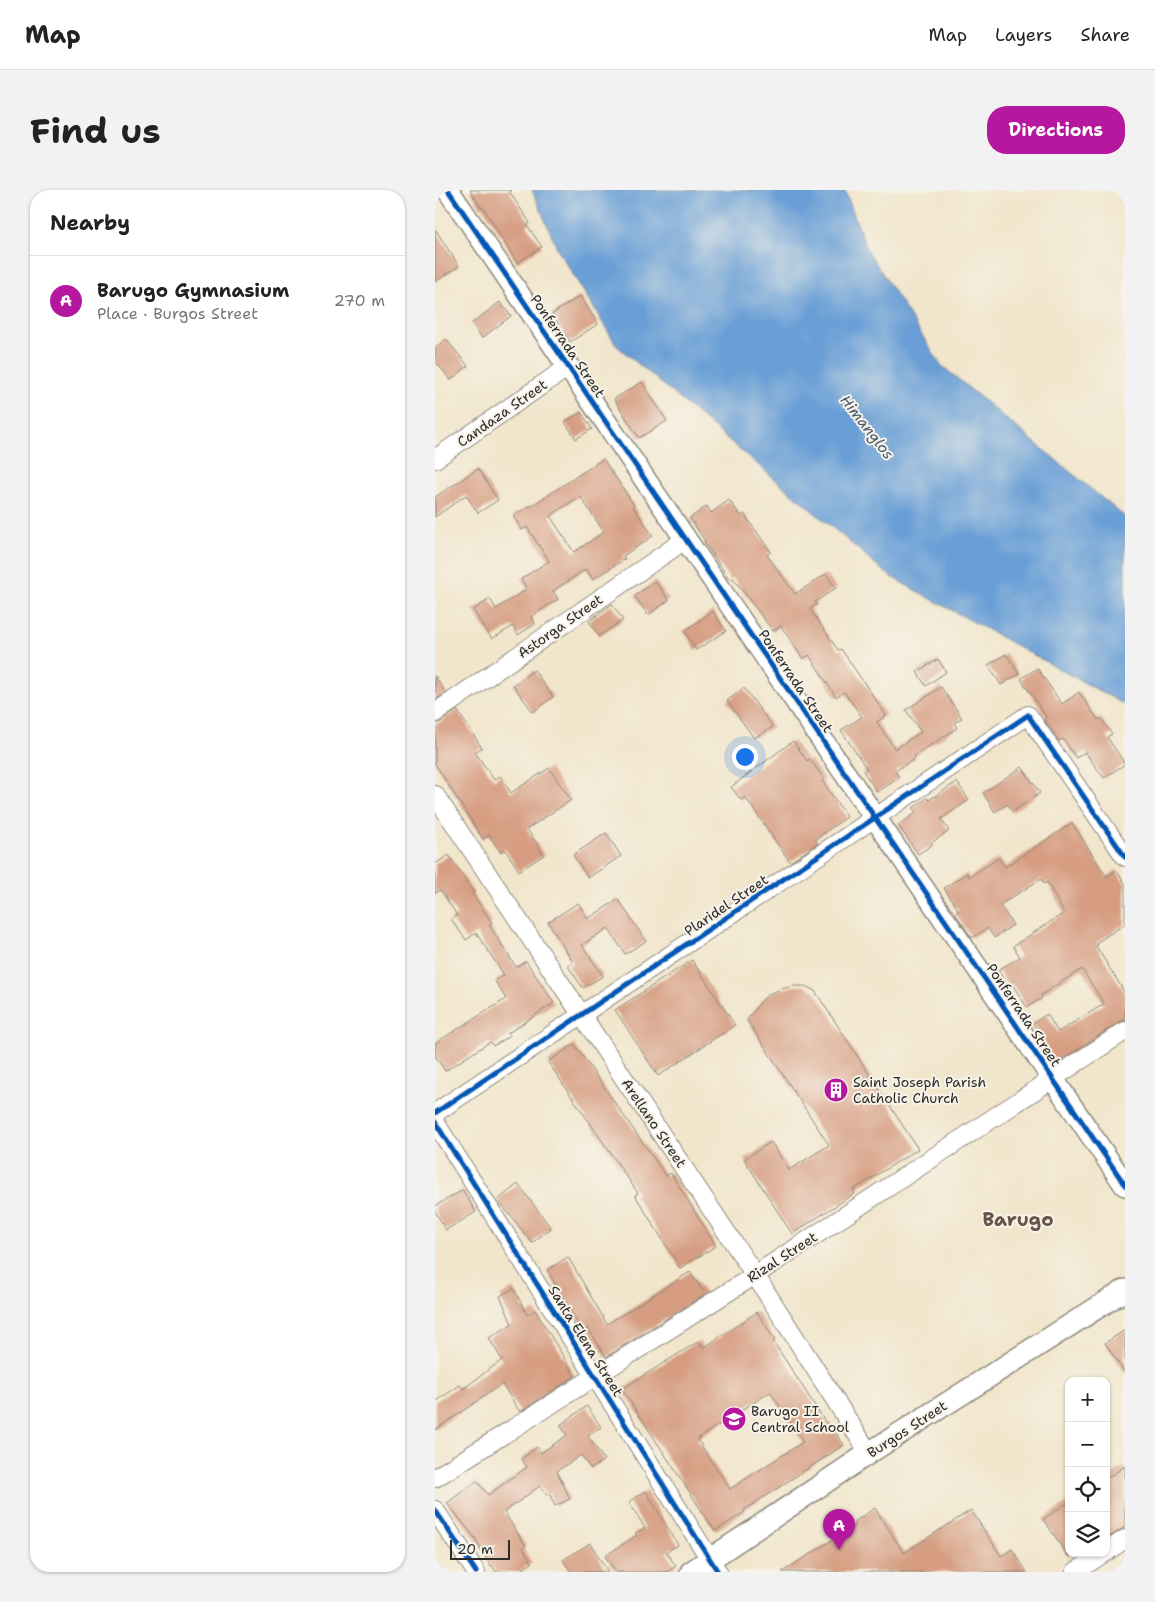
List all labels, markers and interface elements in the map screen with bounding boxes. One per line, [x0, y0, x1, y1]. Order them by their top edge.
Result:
text: Map [25, 19, 81, 51]
text: Map [929, 23, 967, 47]
text: Layers [995, 23, 1052, 47]
text: Share [1080, 23, 1130, 47]
button: Directions [987, 106, 1125, 154]
text: Find us [30, 107, 161, 154]
text: Nearby [50, 209, 130, 237]
text: Barugo Gymnasium [97, 278, 289, 303]
text: A [60, 290, 72, 311]
text: 270 m [334, 290, 385, 311]
street label: Ponferrada Street [527, 291, 609, 401]
text: Place · Burgos Street [97, 303, 258, 324]
street label: Candaza Street [453, 375, 551, 451]
water label: Himanglos [836, 391, 898, 463]
street label: Astorga Street [514, 590, 606, 662]
street label: Ponferrada Street [755, 626, 837, 736]
your location [732, 744, 758, 770]
street label: Plaridel Street [681, 870, 771, 940]
street label: Ponferrada Street [983, 960, 1065, 1070]
place label: Saint Joseph Parish Catholic Church [853, 1073, 986, 1107]
street label: Arellano Street [618, 1075, 690, 1171]
building icon: Saint Joseph Parish Catholic Church [823, 1077, 849, 1103]
district label: Barugo [982, 1207, 1054, 1232]
street label: Rizal Street [744, 1228, 820, 1286]
street label: Santa Elena Street [545, 1282, 627, 1400]
map controls [1065, 1377, 1110, 1557]
button: + [1065, 1377, 1110, 1422]
street label: Burgos Street [864, 1396, 950, 1462]
place label: Barugo II Central School [751, 1402, 850, 1436]
school or university icon: Barugo II Central School [721, 1406, 747, 1432]
button: − [1065, 1422, 1110, 1467]
button: locate [1065, 1467, 1110, 1512]
pin: A [823, 1509, 855, 1550]
button: layers [1065, 1512, 1110, 1557]
scale bar [450, 1537, 510, 1560]
text: 20 m [457, 1540, 493, 1558]

